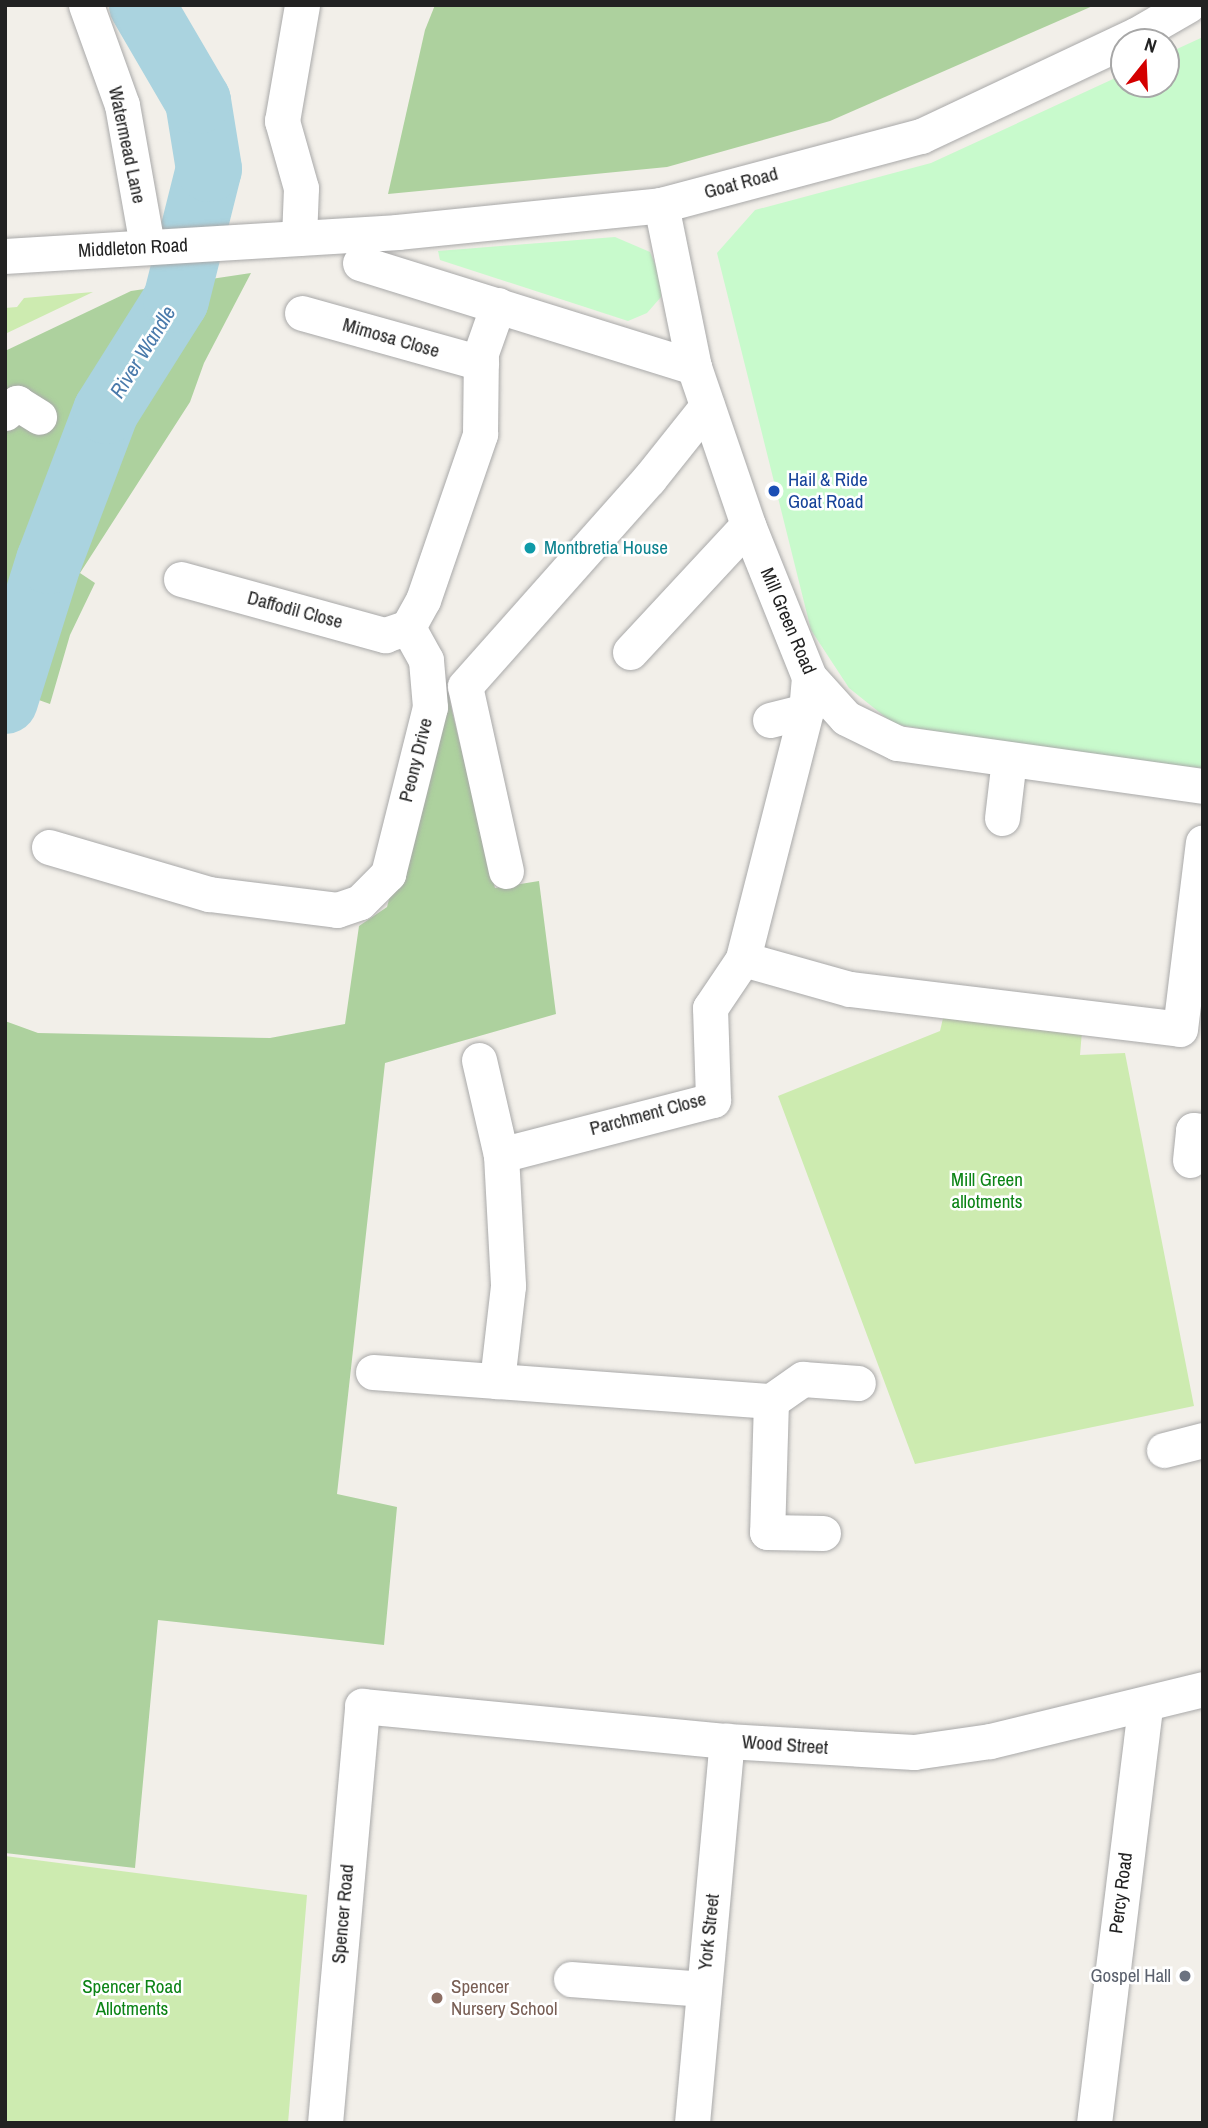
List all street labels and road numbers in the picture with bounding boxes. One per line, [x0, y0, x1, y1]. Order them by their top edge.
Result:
street label: Watermead Lane [103, 84, 151, 206]
street label: Goat Road [702, 162, 780, 204]
street label: Middleton Road [77, 234, 189, 262]
street label: Mimosa Close [340, 313, 442, 363]
street label: Mill Green Road [755, 564, 821, 678]
street label: Daffodil Close [245, 586, 345, 634]
street label: Peony Drive [395, 716, 437, 804]
street label: Parchment Close [587, 1088, 709, 1140]
street label: Wood Street [741, 1731, 829, 1759]
street label: Percy Road [1105, 1851, 1137, 1935]
street label: Spencer Road [327, 1863, 359, 1965]
street label: York Street [694, 1893, 724, 1971]

